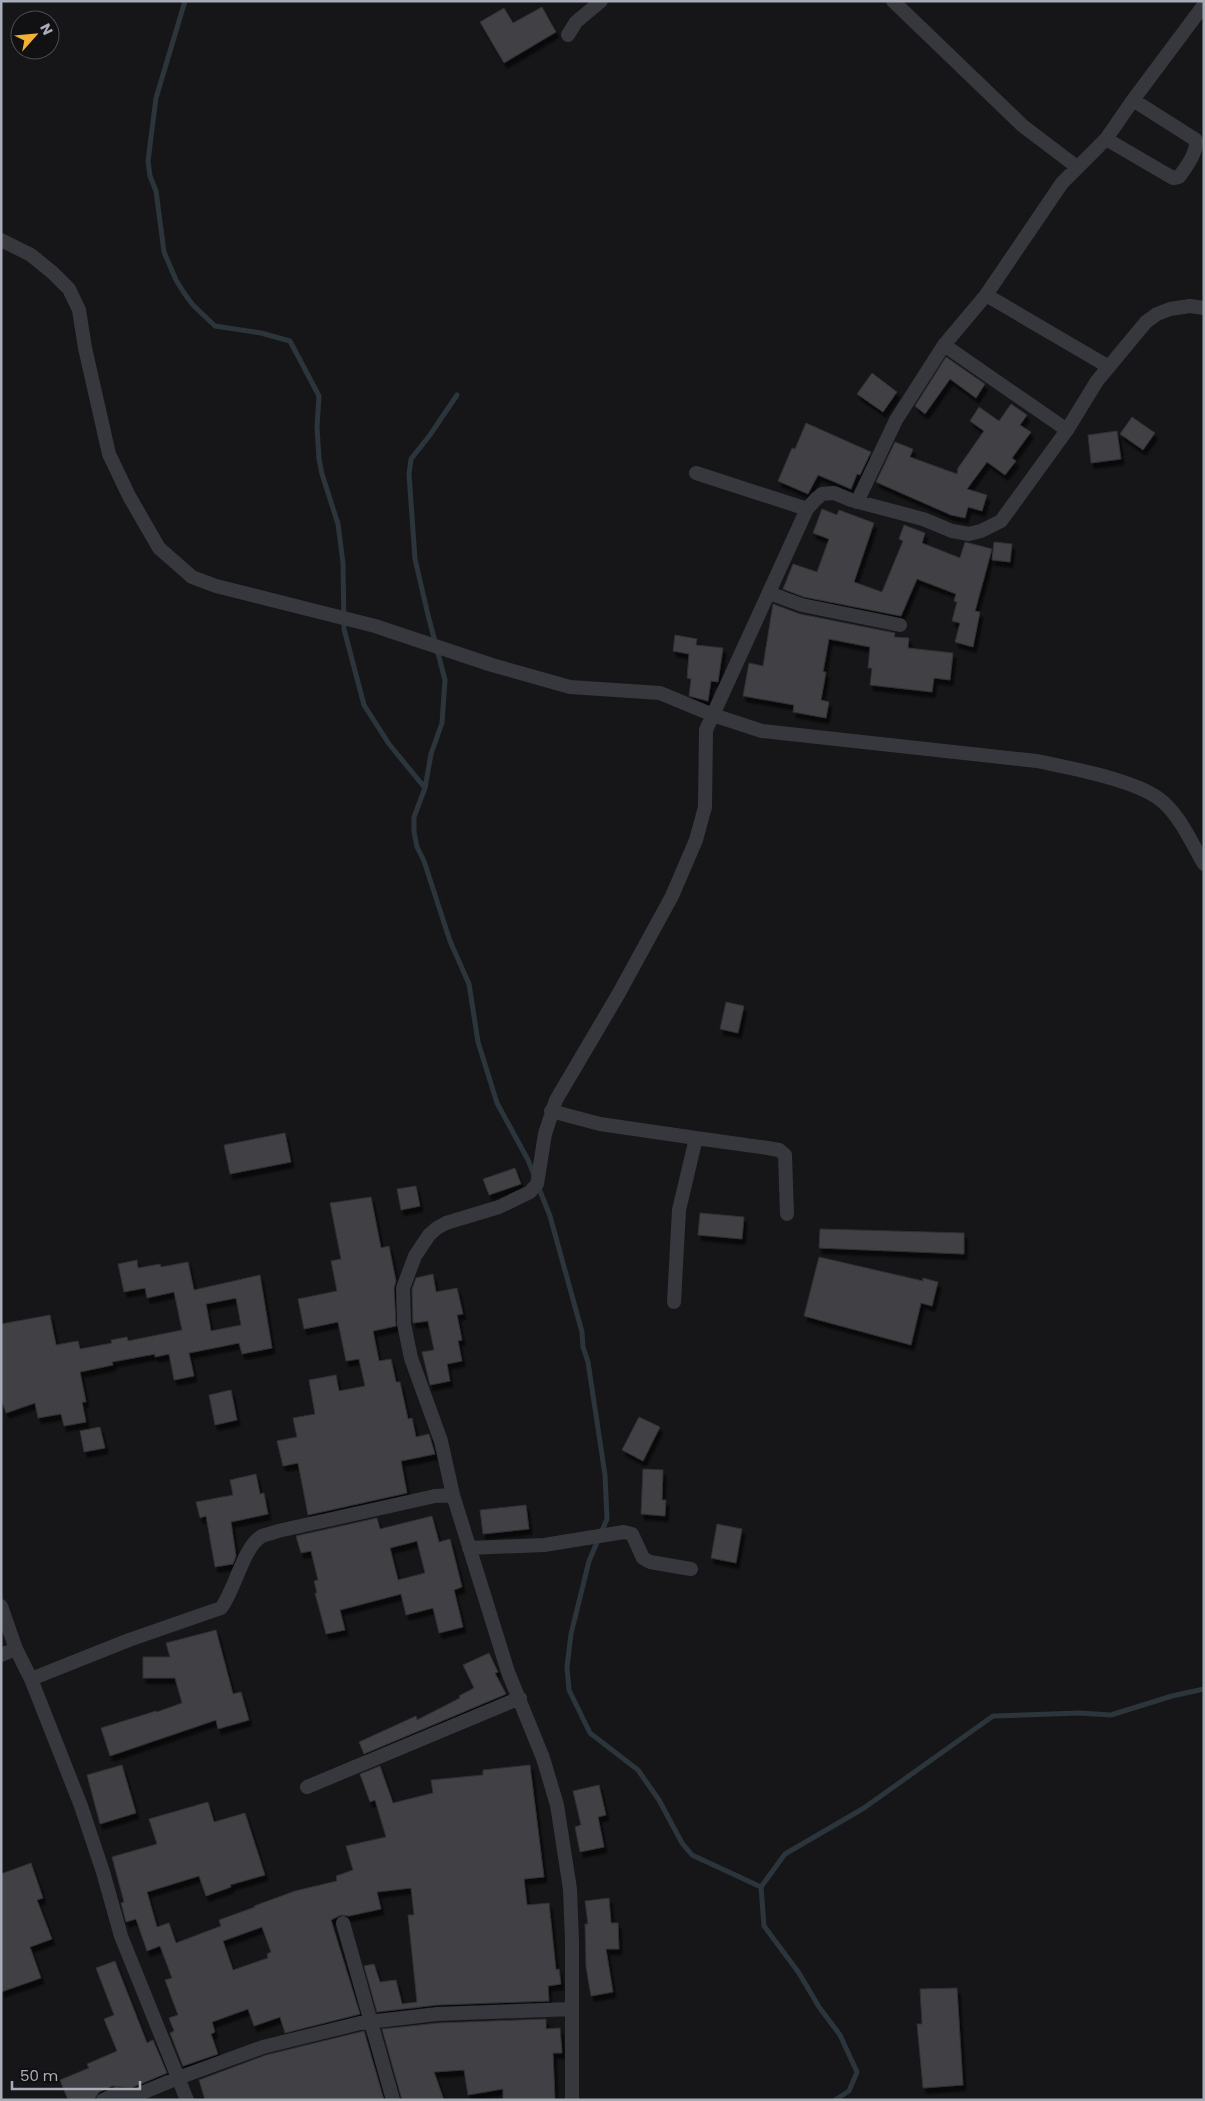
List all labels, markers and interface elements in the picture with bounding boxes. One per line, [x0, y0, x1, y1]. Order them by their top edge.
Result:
north arrow [10, 10, 60, 60]
text: N [35, 20, 58, 38]
scale bar [12, 2058, 140, 2090]
text: 50 m [20, 2065, 58, 2086]

